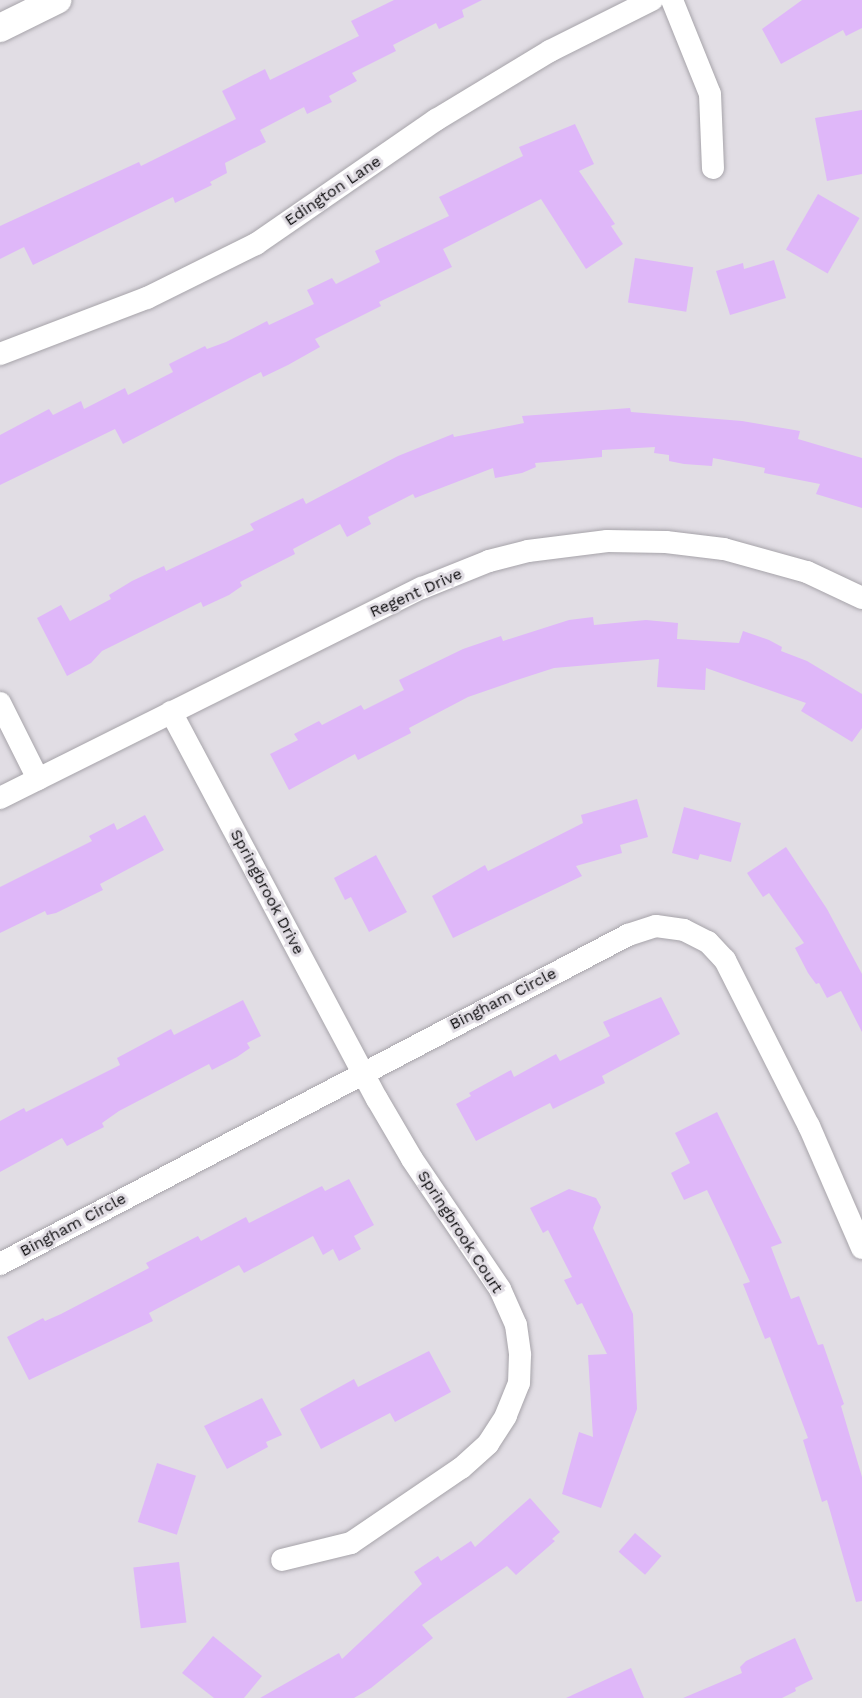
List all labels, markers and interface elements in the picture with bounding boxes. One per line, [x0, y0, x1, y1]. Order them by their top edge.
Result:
street label: Edington Lane [281, 152, 385, 230]
street label: Regent Drive [367, 564, 465, 622]
street label: Springbrook Drive [226, 826, 308, 958]
street label: Bingham Circle [446, 964, 560, 1034]
street label: Springbrook Court [413, 1167, 507, 1297]
street label: Bingham Circle [17, 1189, 129, 1261]

